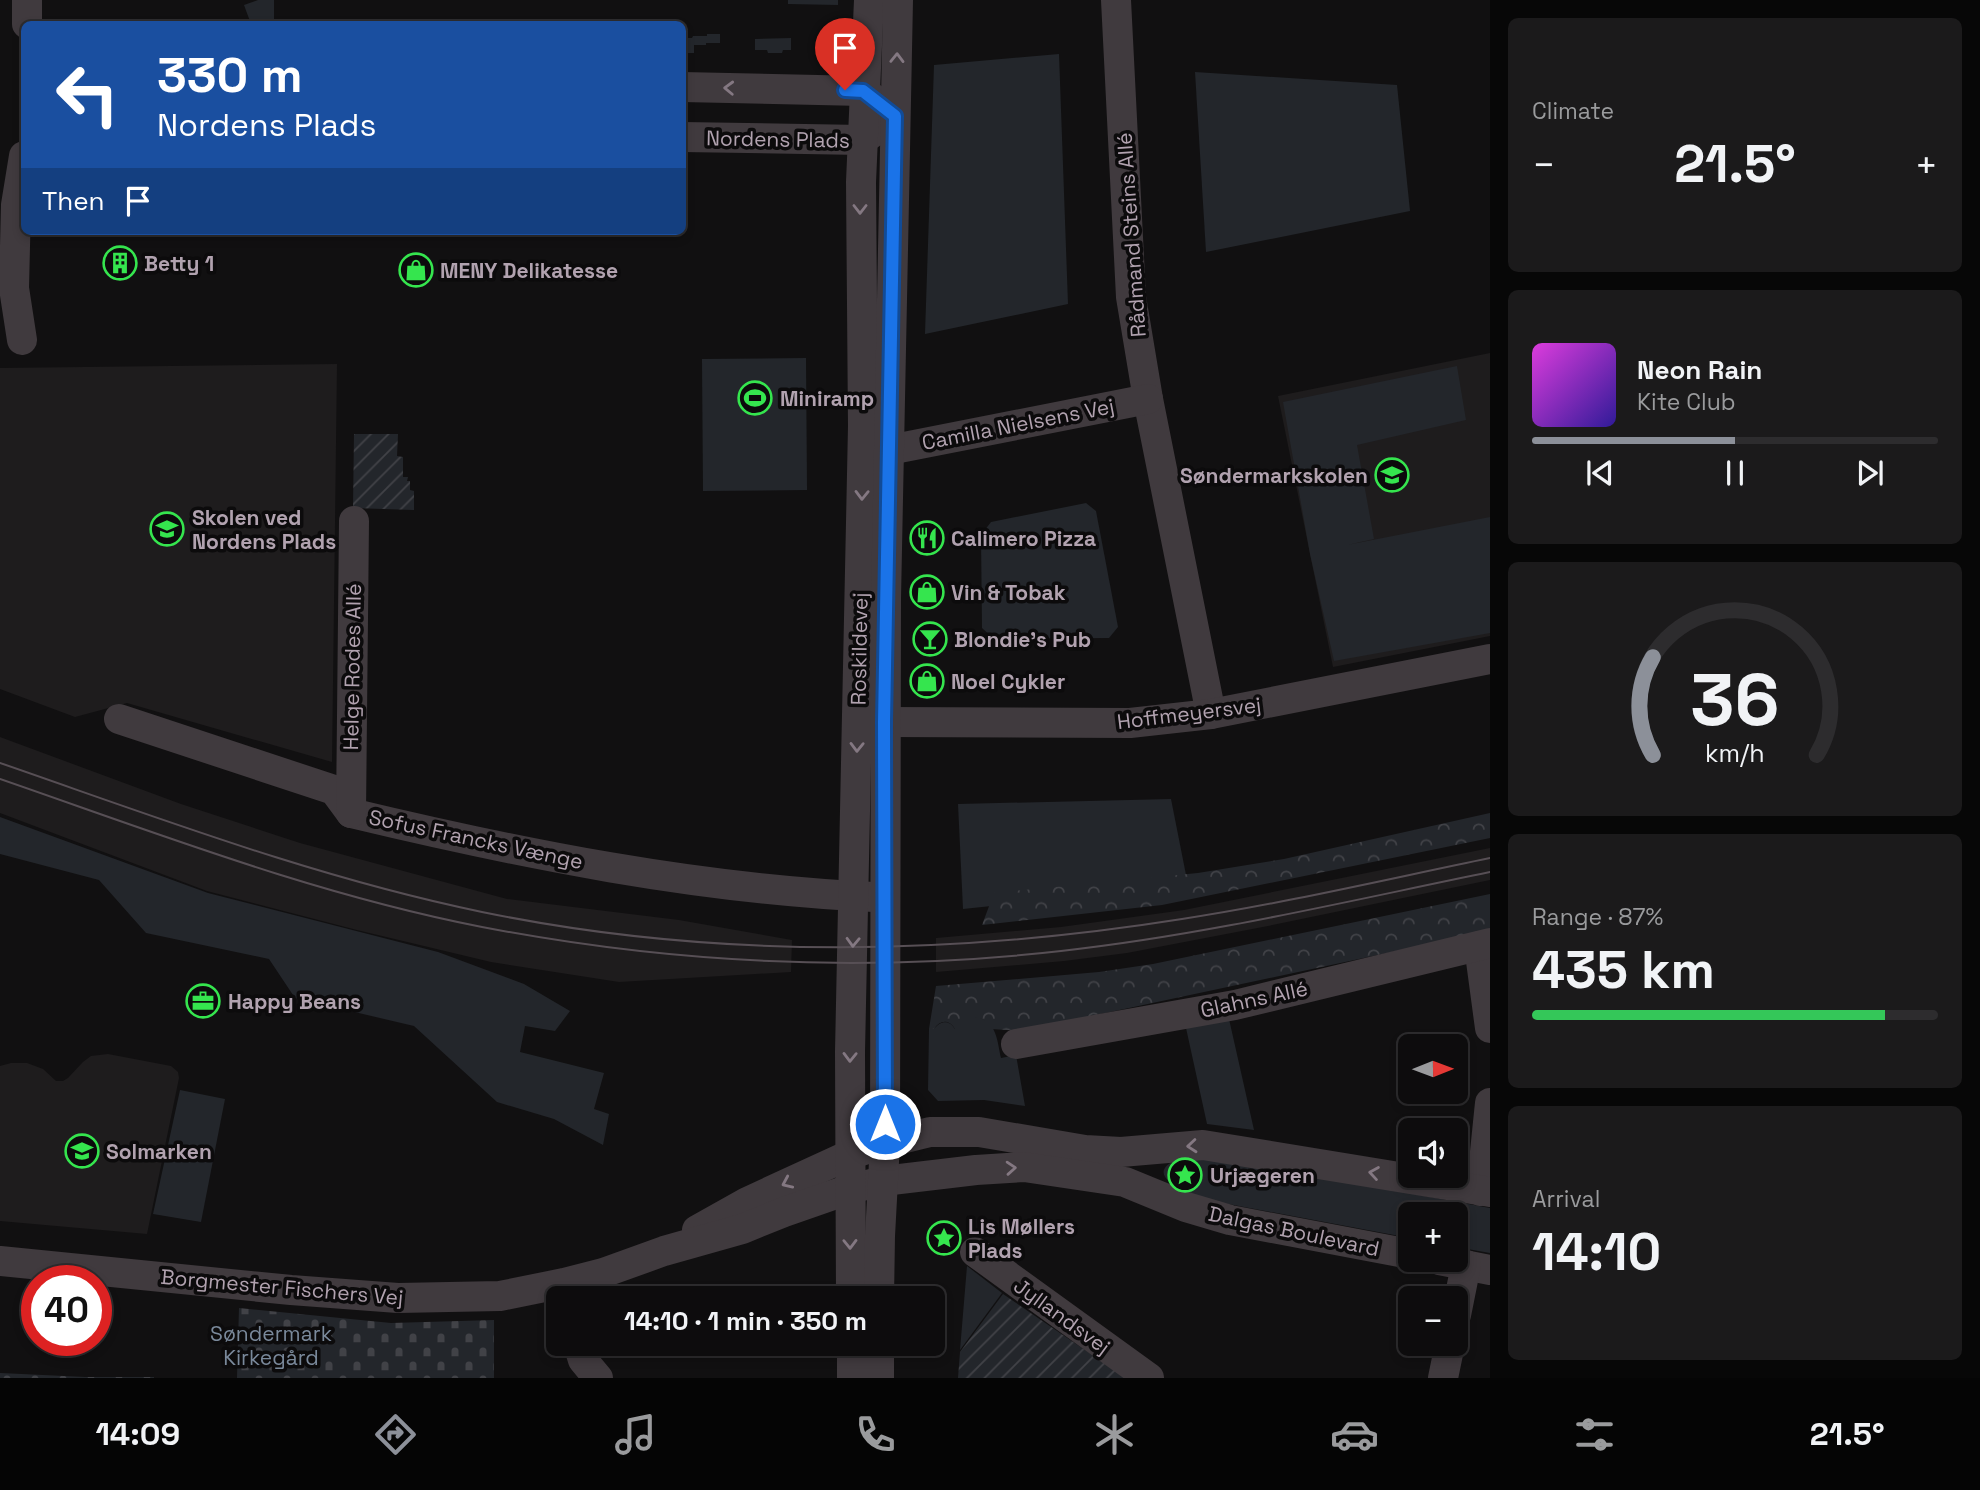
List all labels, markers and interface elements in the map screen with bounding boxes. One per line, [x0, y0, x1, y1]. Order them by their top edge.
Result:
pin [815, 18, 875, 90]
icon: arrive [826, 29, 864, 67]
text: 330 m [157, 44, 303, 106]
icon: left [42, 49, 133, 140]
one-way arrow [889, 52, 904, 63]
one-way arrow [724, 81, 735, 96]
text: Climate [1532, 96, 1614, 126]
text: Nordens Plads [157, 105, 376, 145]
street label: Nordens Plads [706, 124, 850, 154]
text: 21.5° [1674, 131, 1796, 197]
street label: Rådmand Steins Allé [1110, 132, 1152, 338]
text: − [1532, 141, 1556, 189]
text: + [1914, 141, 1938, 189]
icon: arrive [119, 182, 157, 220]
text: Then [42, 184, 105, 218]
one-way arrow [852, 204, 868, 214]
building icon: Betty 1 [101, 244, 139, 282]
place label: Betty 1 [144, 250, 214, 277]
shop icon: MENY Delikatesse [397, 251, 435, 289]
place label: MENY Delikatesse [440, 257, 618, 284]
text: Neon Rain [1637, 353, 1762, 387]
sports icon: Miniramp [736, 379, 774, 417]
place label: Miniramp [780, 385, 874, 412]
text: Kite Club [1637, 387, 1736, 417]
street label: Camilla Nielsens Vej [919, 392, 1117, 456]
icon: previous [1581, 454, 1619, 492]
icon: pause [1716, 454, 1754, 492]
icon: next [1851, 454, 1889, 492]
school or university icon: Søndermarkskolen [1373, 456, 1411, 494]
place label: Søndermarkskolen [1180, 462, 1368, 489]
one-way arrow [854, 490, 870, 500]
place label: Skolen ved Nordens Plads [192, 504, 336, 555]
school or university icon: Skolen ved Nordens Plads [148, 510, 186, 548]
restaurant icon: Calimero Pizza [908, 519, 946, 557]
place label: Calimero Pizza [951, 525, 1096, 552]
shop icon: Vin & Tobak [908, 573, 946, 611]
place label: Vin & Tobak [951, 579, 1066, 606]
street label: Helge Rodes Allé [337, 583, 367, 751]
street label: Roskildevej [845, 592, 873, 706]
bar icon: Blondie’s Pub [911, 620, 949, 658]
place label: Blondie’s Pub [954, 626, 1091, 653]
text: 36 [1690, 653, 1780, 746]
shop icon: Noel Cykler [908, 662, 946, 700]
place label: Noel Cykler [951, 668, 1065, 695]
street label: Hoffmeyersvej [1115, 691, 1263, 735]
text: km/h [1705, 737, 1765, 769]
one-way arrow [849, 742, 865, 752]
street label: Sofus Francks Vænge [367, 803, 585, 875]
text: Range · 87% [1532, 902, 1663, 932]
one-way arrow [845, 937, 860, 948]
text: 435 km [1532, 937, 1715, 1003]
street label: Glahns Allé [1198, 974, 1310, 1024]
office icon: Happy Beans [184, 982, 222, 1020]
place label: Happy Beans [228, 988, 361, 1015]
north arrow [1398, 1034, 1468, 1104]
map controls [1398, 1034, 1468, 1356]
one-way arrow [842, 1052, 858, 1062]
position arrow [848, 1087, 922, 1161]
button: sound [1398, 1118, 1468, 1188]
school or university icon: Solmarken [63, 1132, 101, 1170]
place label: Solmarken [106, 1138, 212, 1165]
one-way arrow [1186, 1138, 1197, 1153]
place icon: Urjægeren [1166, 1156, 1204, 1194]
one-way arrow [1006, 1161, 1017, 1176]
place label: Urjægeren [1210, 1162, 1315, 1189]
one-way arrow [1368, 1166, 1380, 1181]
one-way arrow [782, 1175, 794, 1189]
text: Arrival [1532, 1184, 1600, 1214]
street label: Dalgas Boulevard [1206, 1200, 1382, 1262]
button: + [1398, 1202, 1468, 1272]
place label: Lis Møllers Plads [968, 1213, 1075, 1264]
place icon: Lis Møllers Plads [925, 1219, 963, 1257]
text: 14:10 [1532, 1219, 1661, 1285]
one-way arrow [843, 1238, 858, 1249]
street label: Borgmester Fischers Vej [160, 1263, 404, 1311]
speed limit sign: 40 [21, 1265, 112, 1356]
street label: Jyllandsvej [1008, 1272, 1116, 1360]
button: − [1398, 1286, 1468, 1356]
text: 14:10 · 1 min · 350 m [624, 1304, 867, 1338]
park label: Søndermark Kirkegård [210, 1320, 332, 1371]
icon: directions [371, 1410, 420, 1459]
icon: music [611, 1410, 660, 1459]
icon: phone [851, 1410, 900, 1459]
icon: climate [1090, 1410, 1139, 1459]
icon: car [1330, 1410, 1379, 1459]
icon: filters [1570, 1410, 1619, 1459]
text: 14:09 [95, 1414, 180, 1454]
text: 21.5° [1810, 1414, 1885, 1454]

